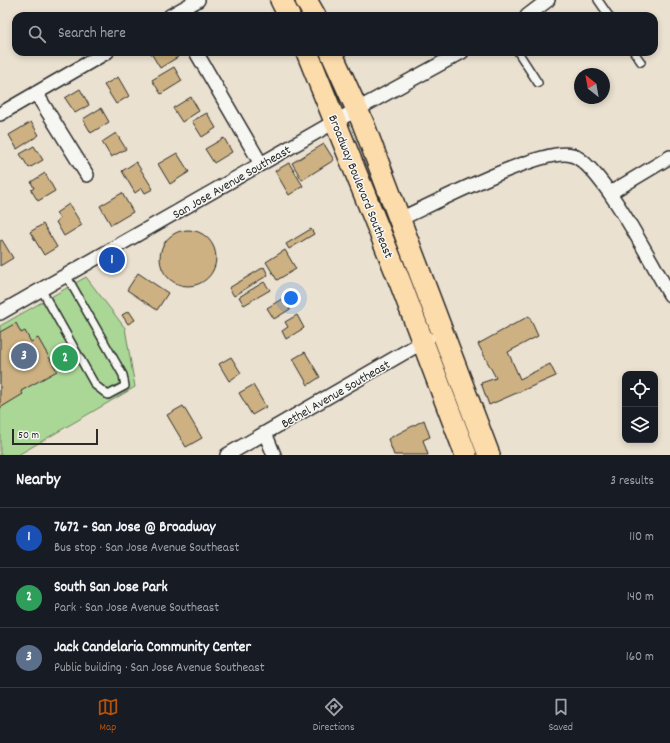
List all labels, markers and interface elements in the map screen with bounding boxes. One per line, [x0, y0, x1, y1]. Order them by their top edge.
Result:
search box [12, 12, 658, 56]
icon: search [26, 23, 48, 45]
text: Search here [58, 23, 126, 45]
north arrow [574, 68, 610, 104]
street label: Broadway Boulevard Southeast [322, 112, 397, 262]
street label: San Jose Avenue Southeast [169, 141, 295, 225]
pin: 1 [99, 245, 125, 275]
your location [281, 288, 301, 308]
pin: 3 [11, 341, 37, 371]
pin: 2 [52, 343, 78, 373]
street label: Bethel Avenue Southeast [278, 356, 394, 434]
map controls [622, 371, 658, 443]
button: locate [622, 371, 658, 407]
button: layers [622, 407, 658, 443]
scale bar [12, 427, 98, 446]
text: 50 m [18, 428, 39, 444]
text: Nearby [16, 469, 60, 493]
text: 3 results [610, 472, 654, 491]
text: 7672 - San Jose @ Broadway [54, 517, 216, 539]
text: 1 [28, 528, 30, 547]
text: 110 m [629, 528, 654, 547]
text: Bus stop · San Jose Avenue Southeast [54, 539, 239, 558]
text: South San Jose Park [54, 577, 168, 599]
text: 2 [26, 588, 32, 607]
text: 140 m [627, 588, 654, 607]
text: Park · San Jose Avenue Southeast [54, 599, 219, 618]
text: Jack Candelaria Community Center [54, 637, 251, 659]
text: 3 [26, 648, 32, 667]
text: 160 m [626, 648, 654, 667]
text: Public building · San Jose Avenue Southeast [54, 659, 265, 678]
tab: Map [97, 696, 119, 736]
tab: Directions [313, 696, 355, 736]
tab: Saved [548, 696, 573, 736]

